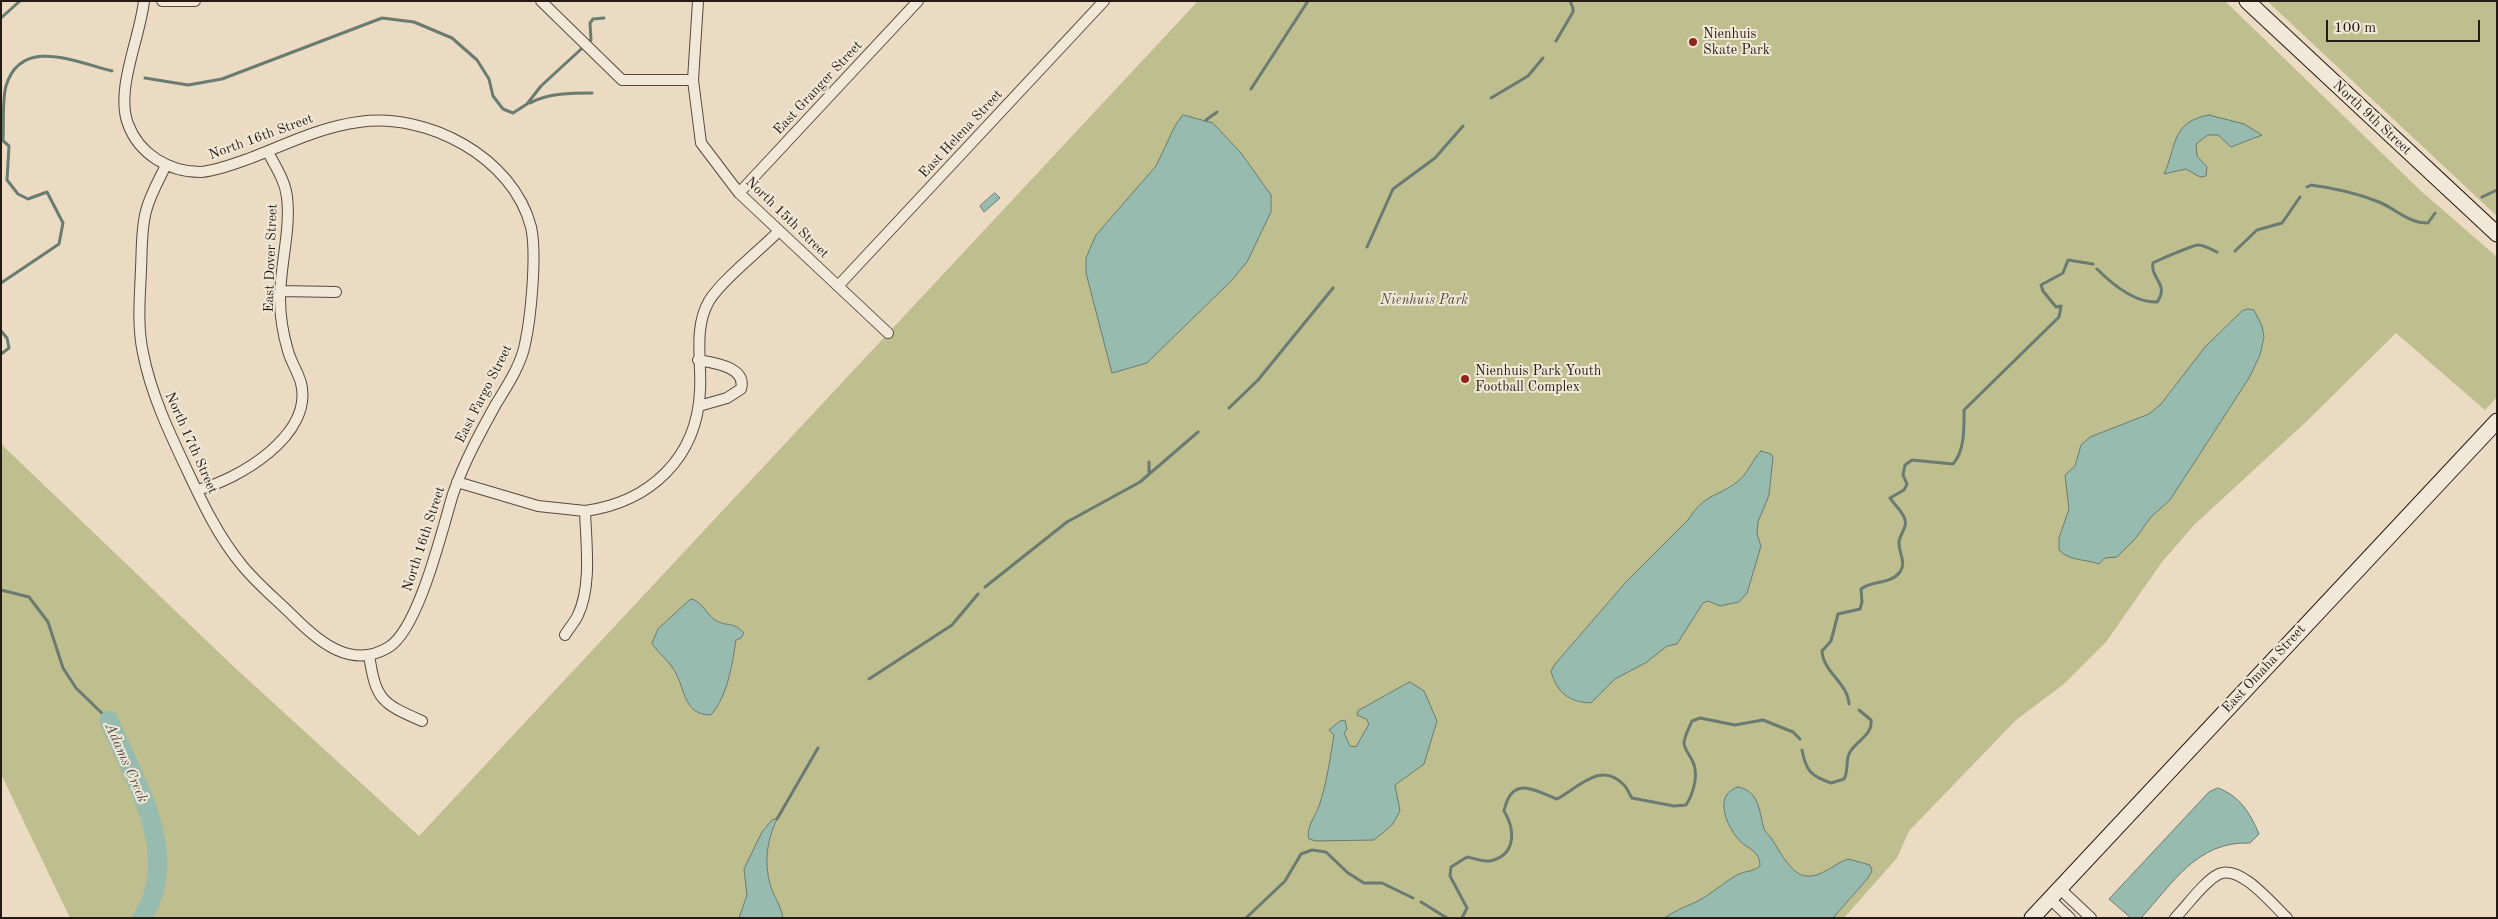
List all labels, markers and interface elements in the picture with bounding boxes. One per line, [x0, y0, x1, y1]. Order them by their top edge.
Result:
scale bar [2328, 10, 2482, 42]
text: 100 m [2334, 21, 2376, 36]
place label: Nienhuis Skate Park [1703, 26, 1770, 58]
marker: Nienhuis Skate Park [1687, 36, 1699, 48]
street label: East Granger Street [770, 37, 866, 139]
street label: North 9th Street [2329, 77, 2415, 159]
street label: East Helena Street [916, 86, 1006, 182]
street label: North 16th Street [207, 110, 315, 164]
street label: North 15th Street [742, 174, 832, 262]
street label: East Dover Street [261, 203, 281, 313]
park label: Nienhuis Park [1380, 292, 1468, 308]
street label: East Fargo Street [452, 342, 516, 446]
place label: Nienhuis Park Youth Football Complex [1475, 363, 1601, 396]
marker: Nienhuis Park Youth Football Complex [1459, 373, 1471, 385]
street label: North 17th Street [161, 389, 221, 497]
street label: North 16th Street [399, 484, 449, 594]
street label: East Omaha Street [2219, 621, 2309, 717]
water label: Adams Creek [100, 720, 152, 806]

